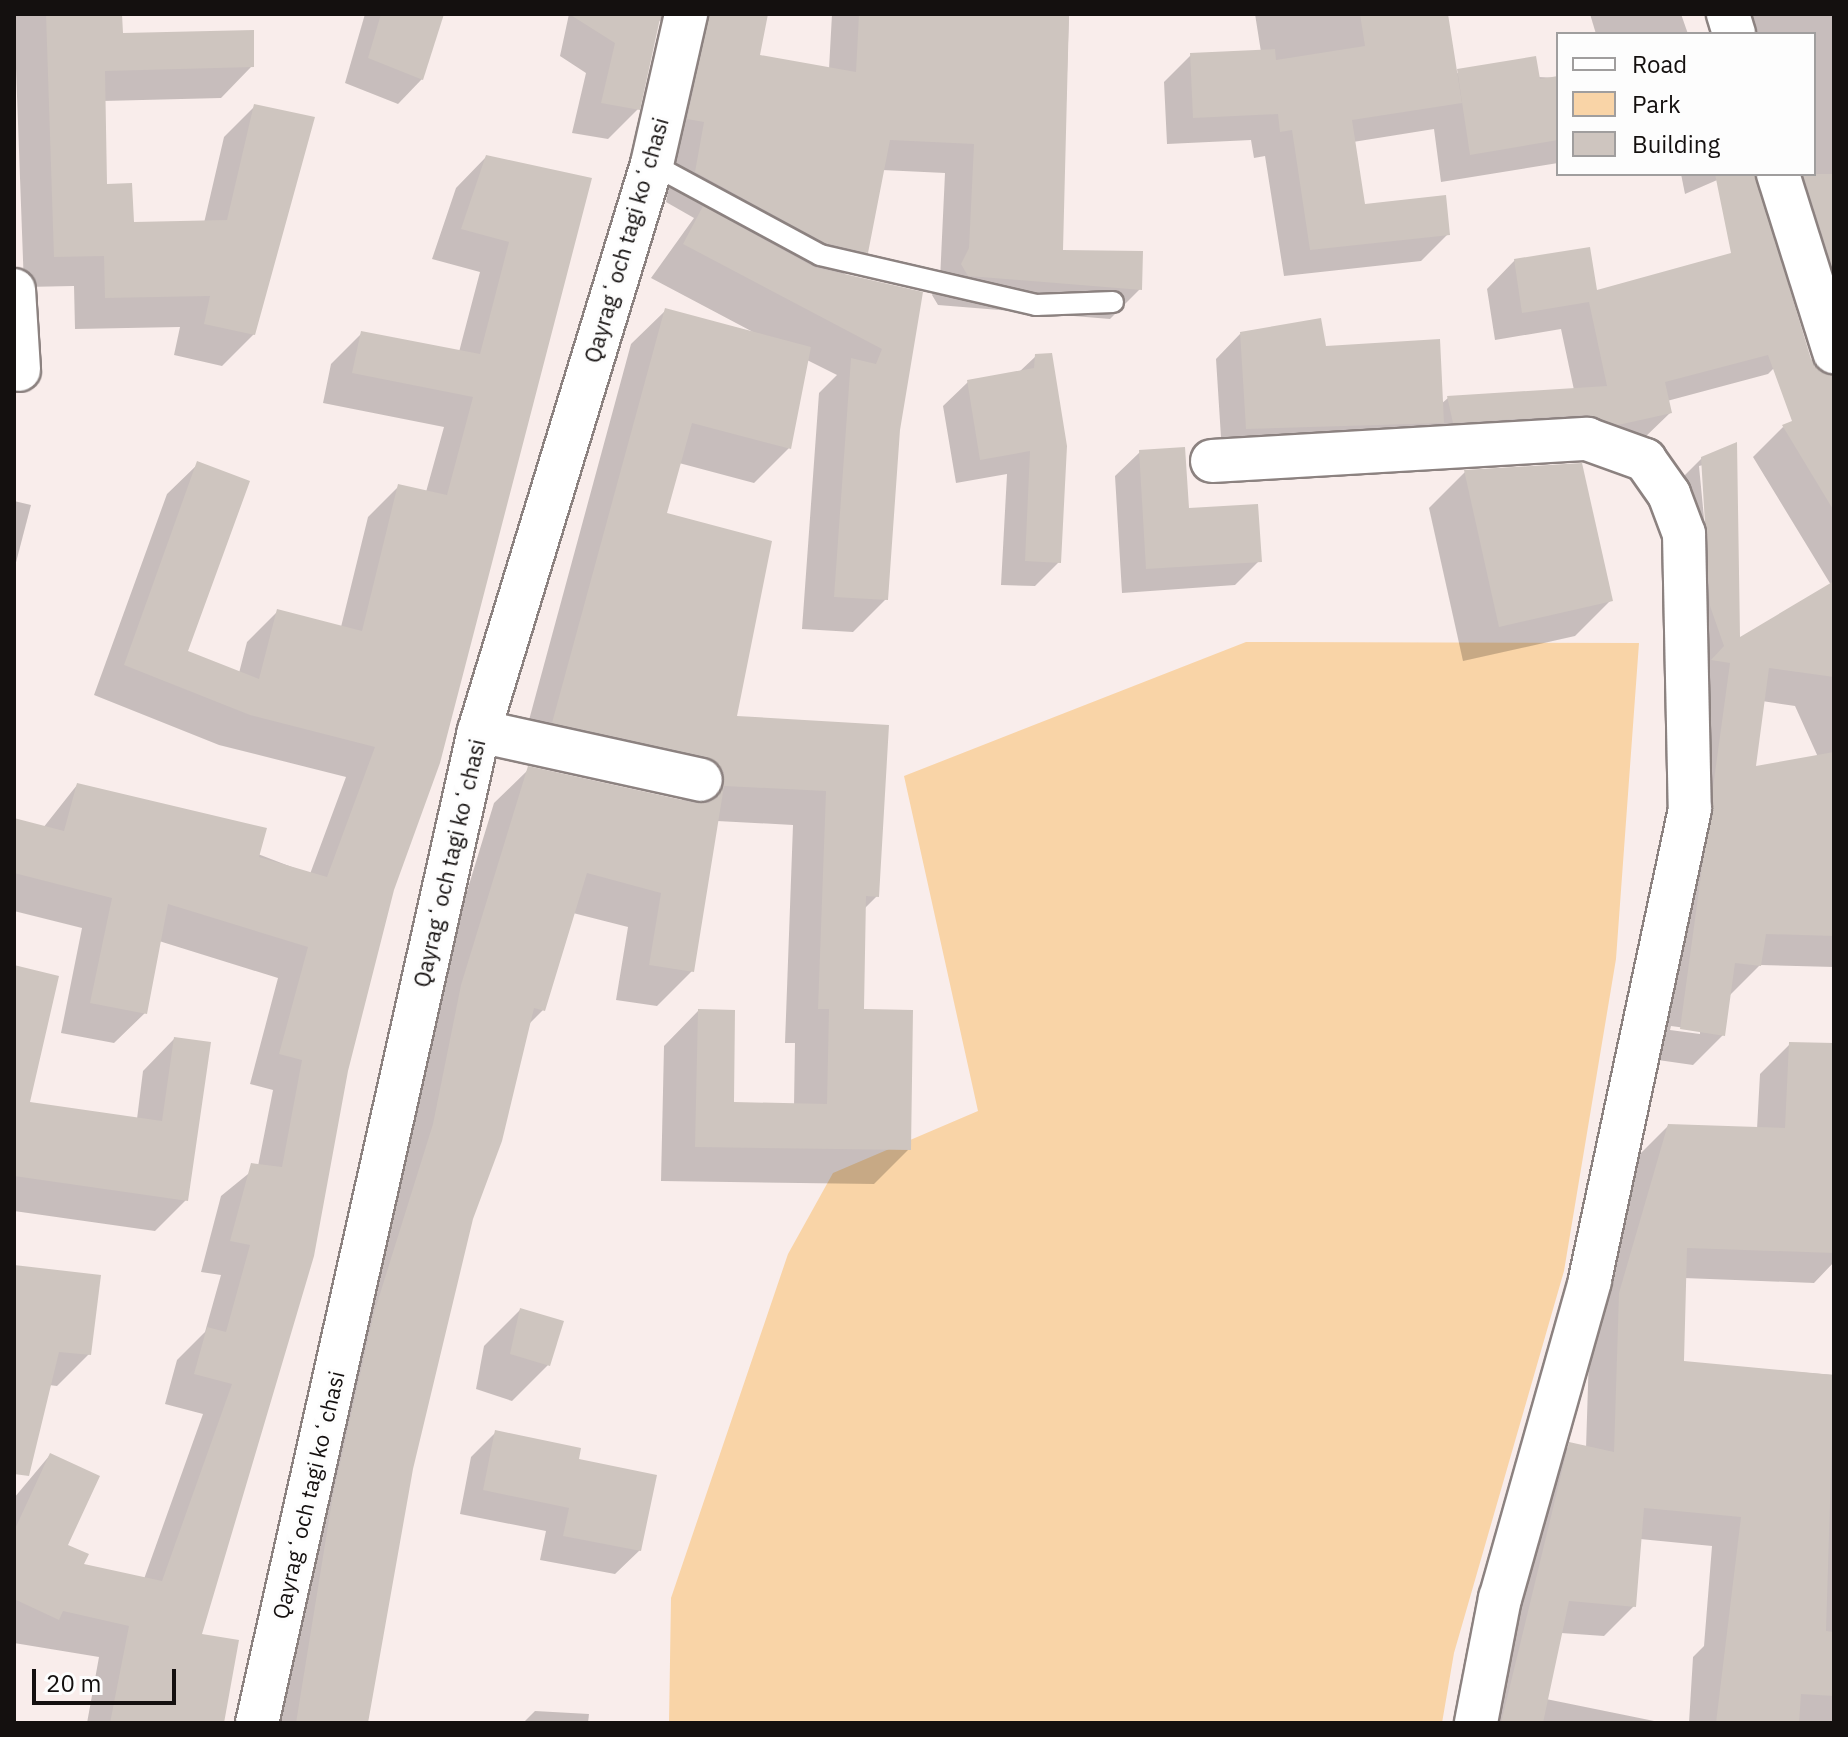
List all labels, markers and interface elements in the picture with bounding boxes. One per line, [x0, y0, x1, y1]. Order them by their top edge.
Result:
legend [1556, 32, 1816, 176]
text: Road [1632, 48, 1687, 80]
text: Park [1632, 88, 1681, 120]
street label: Qayragʻoch tagi koʻchasi [578, 114, 674, 366]
text: Building [1632, 128, 1720, 160]
street label: Qayragʻoch tagi koʻchasi [408, 736, 490, 990]
street label: Qayragʻoch tagi koʻchasi [267, 1368, 349, 1622]
scale bar [36, 1653, 180, 1703]
text: 20 m [46, 1667, 101, 1699]

